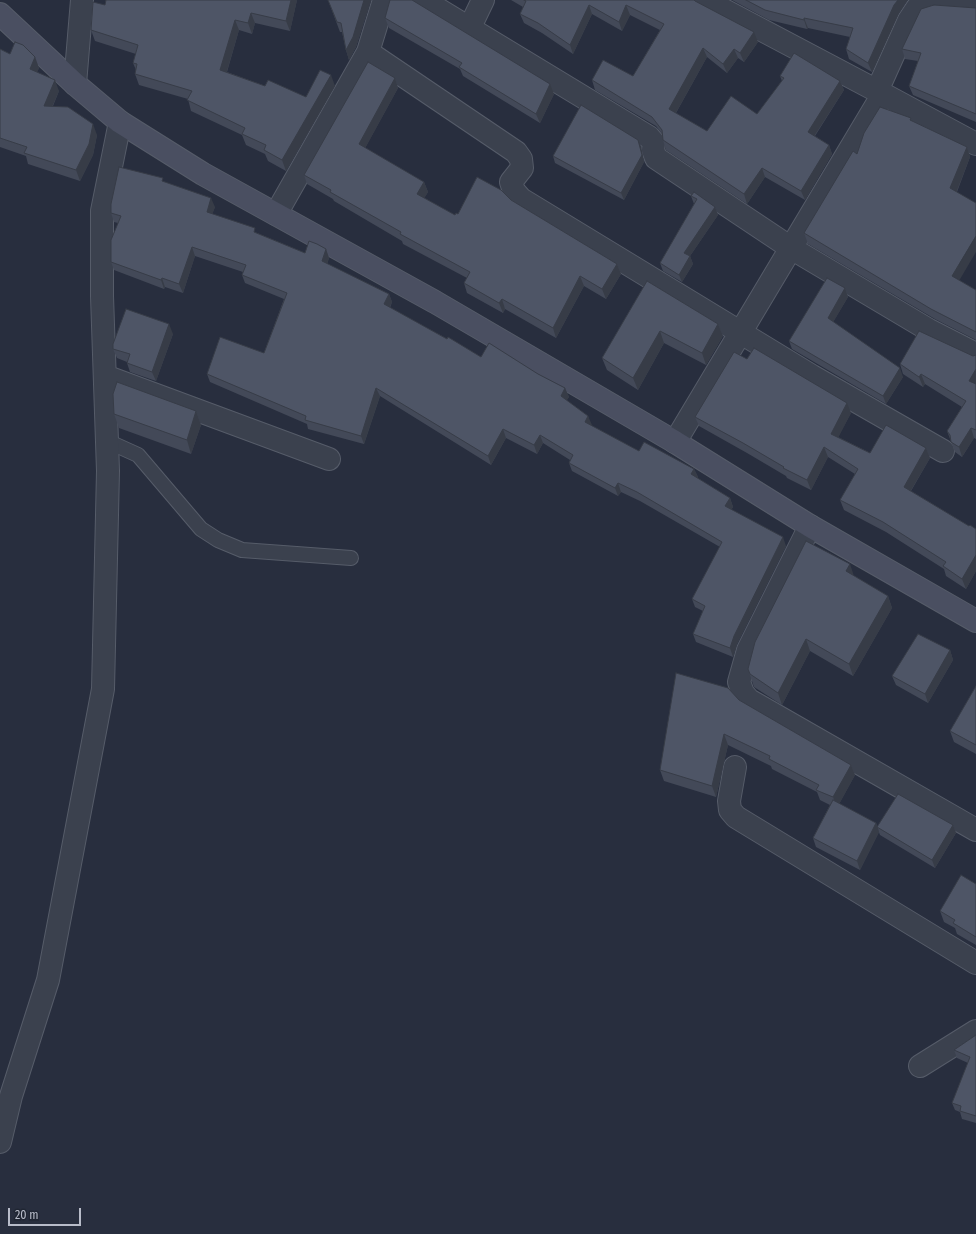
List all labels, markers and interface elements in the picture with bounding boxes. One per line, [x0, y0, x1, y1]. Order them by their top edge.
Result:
scale bar [10, 1200, 83, 1226]
text: 20 m [15, 1208, 39, 1222]

